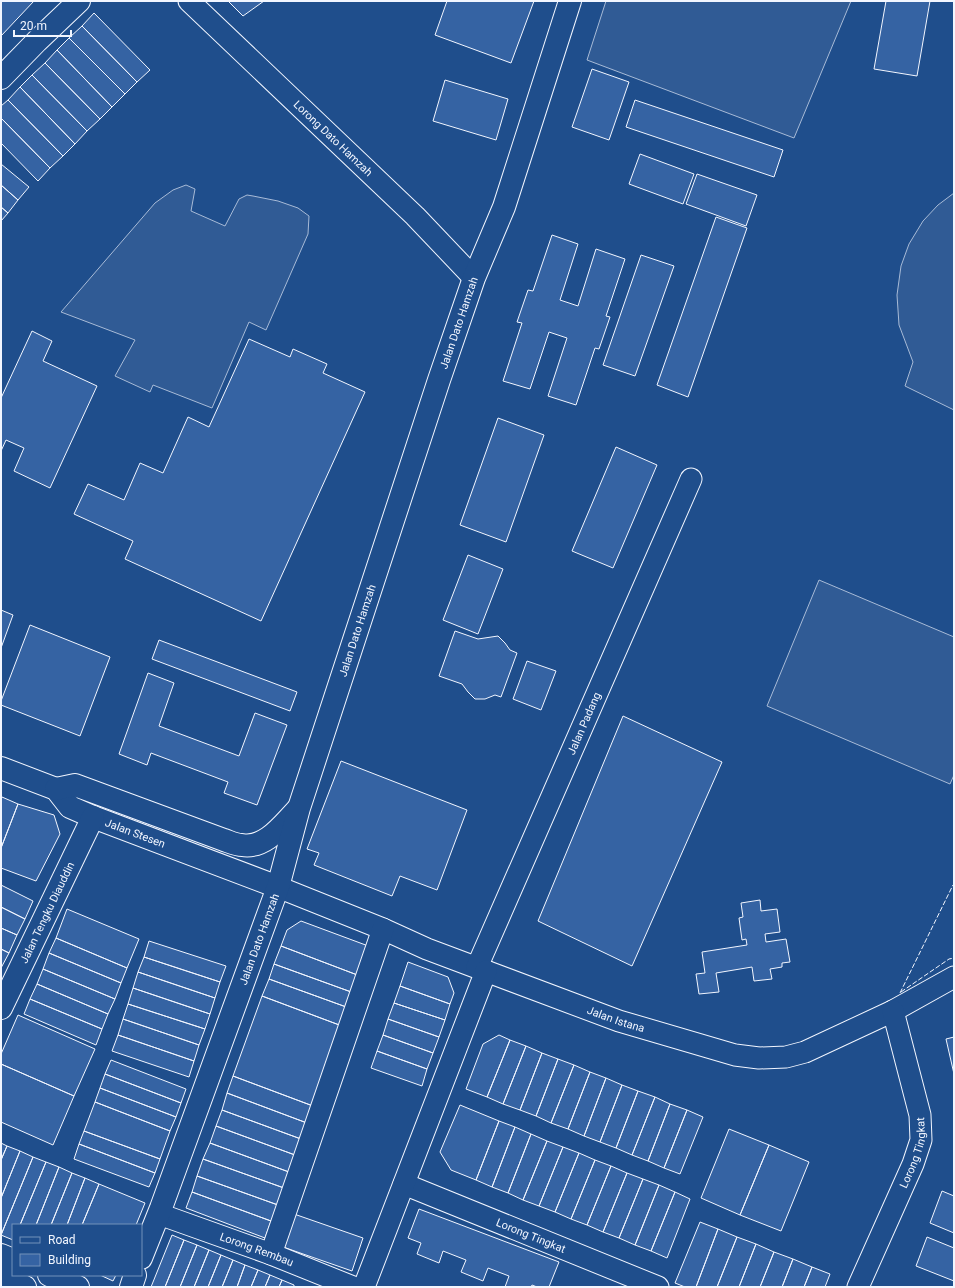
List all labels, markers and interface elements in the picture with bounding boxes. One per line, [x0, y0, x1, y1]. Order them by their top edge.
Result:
scale bar [14, 12, 71, 38]
text: 20 m [20, 19, 47, 33]
street label: Lorong Dato Hamzah [291, 98, 375, 179]
street label: Jalan Dato Hamzah [437, 275, 481, 371]
street label: Jalan Dato Hamzah [336, 583, 379, 678]
street label: Jalan Padang [565, 690, 604, 757]
street label: Jalan Stesen [103, 816, 167, 851]
street label: Jalan Tengku Diauddin [17, 860, 77, 966]
street label: Jalan Dato Hamzah [237, 892, 282, 987]
street label: Jalan Istana [585, 1004, 646, 1035]
street label: Lorong Tingkat [897, 1117, 928, 1190]
street label: Lorong Tingkat [494, 1216, 568, 1256]
legend [12, 1224, 142, 1276]
street label: Lorong Rembau [218, 1230, 295, 1269]
text: Road [48, 1233, 76, 1247]
text: Building [48, 1253, 91, 1267]

